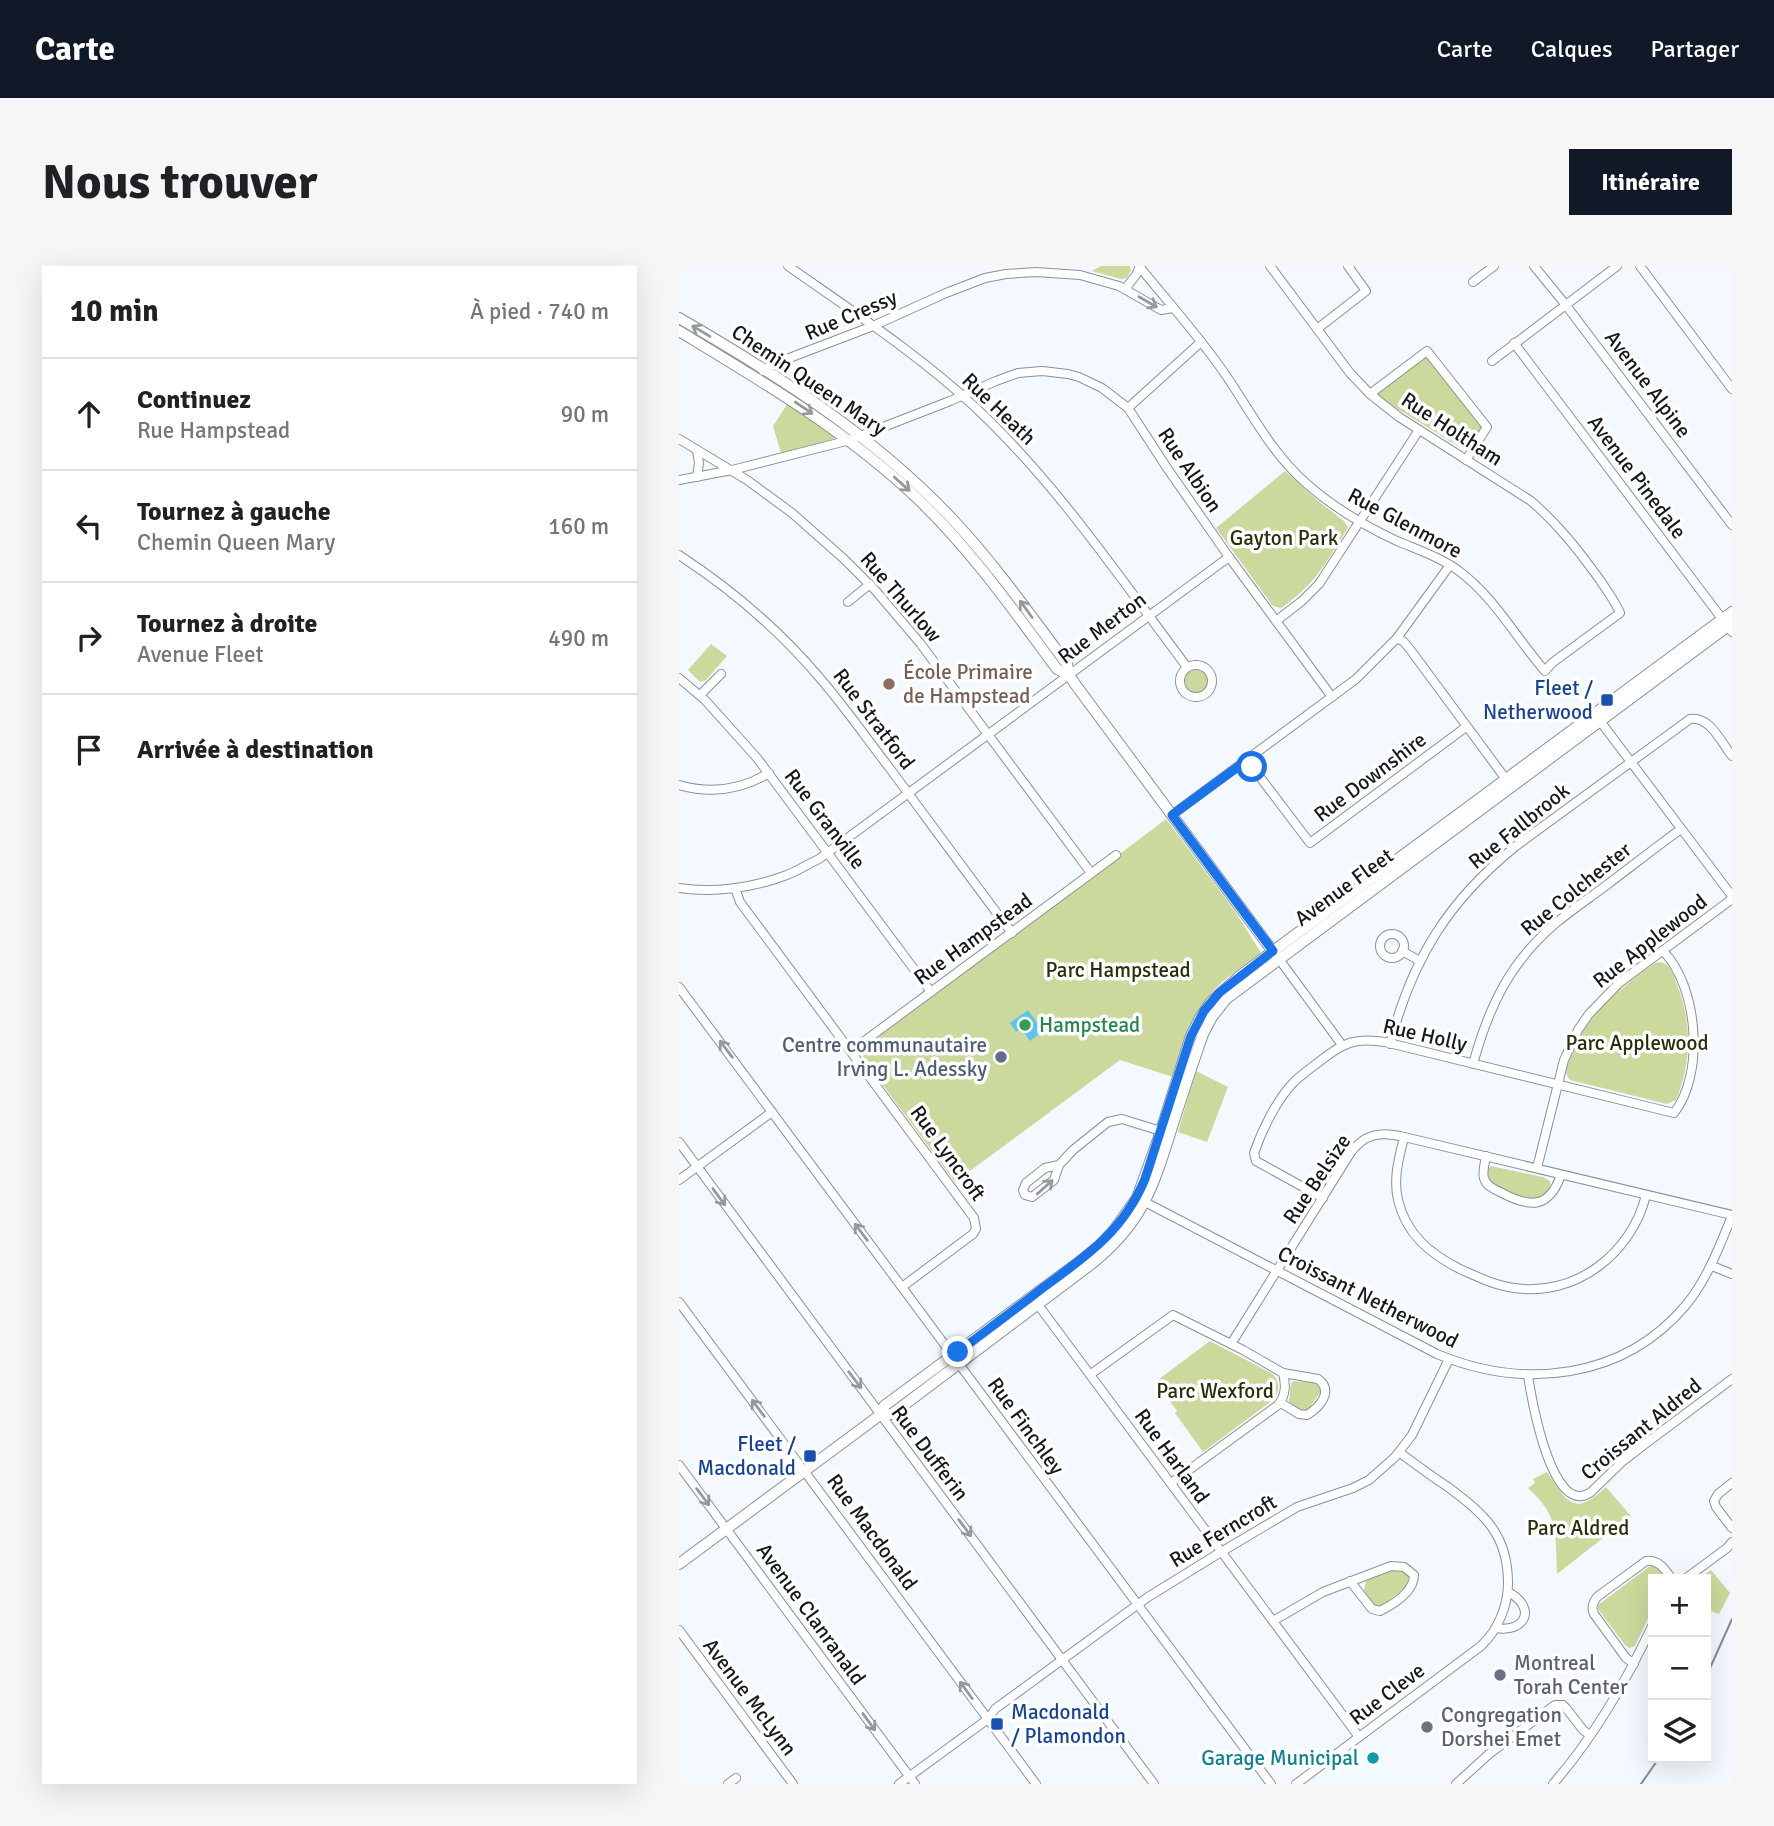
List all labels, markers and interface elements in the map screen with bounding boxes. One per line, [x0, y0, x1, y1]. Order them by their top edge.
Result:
text: Carte [35, 29, 115, 70]
text: Carte [1437, 34, 1493, 64]
text: Calques [1531, 34, 1612, 64]
text: Partager [1650, 34, 1739, 64]
button: Itinéraire [1569, 149, 1732, 215]
text: Nous trouver [42, 152, 317, 212]
street label: Rue Cressy [801, 284, 901, 346]
text: 10 min [70, 293, 159, 330]
one-way arrow [1138, 295, 1158, 309]
text: À pied · 740 m [470, 297, 609, 326]
street label: Chemin Queen Mary [727, 319, 891, 441]
one-way arrow [691, 324, 711, 338]
street label: Avenue Alpine [1599, 325, 1697, 443]
street label: Rue Heath [957, 367, 1041, 451]
text: Continuez [137, 384, 251, 416]
street label: Rue Holtham [1396, 387, 1508, 471]
icon: ahead [70, 395, 108, 433]
text: 90 m [561, 400, 609, 429]
one-way arrow [794, 401, 813, 416]
street label: Avenue Pinedale [1582, 410, 1692, 544]
text: Rue Hampstead [137, 416, 290, 445]
street label: Rue Albion [1152, 423, 1228, 517]
one-way arrow [893, 476, 911, 492]
street label: Rue Glenmore [1343, 482, 1467, 564]
text: Tournez à gauche [137, 496, 331, 528]
icon: left [70, 507, 108, 545]
text: 160 m [548, 512, 609, 541]
park label: Gayton Park [1230, 525, 1339, 551]
text: Chemin Queen Mary [137, 528, 335, 557]
street label: Rue Thurlow [855, 546, 947, 648]
street label: Rue Merton [1053, 586, 1151, 670]
one-way arrow [1019, 600, 1033, 619]
text: Tournez à droite [137, 608, 317, 640]
icon: right [70, 619, 108, 657]
text: 490 m [548, 624, 609, 653]
text: Avenue Fleet [137, 640, 264, 669]
place label: École Primaire de Hampstead [903, 659, 1033, 709]
street label: Rue Stratford [828, 663, 920, 775]
place label: Fleet / Netherwood [1483, 675, 1593, 725]
marker: École Primaire de Hampstead [881, 676, 897, 692]
marker: Fleet / Netherwood [1599, 692, 1615, 708]
street label: Rue Downshire [1309, 726, 1431, 828]
icon: arrive [70, 731, 108, 769]
text: Arrivée à destination [137, 734, 374, 766]
route start [1236, 751, 1267, 782]
street label: Rue Granville [779, 764, 871, 874]
street label: Rue Fallbrook [1463, 777, 1575, 875]
street label: Rue Colchester [1516, 836, 1637, 941]
street label: Avenue Fleet [1290, 843, 1398, 931]
street label: Rue Hampstead [909, 887, 1037, 991]
street label: Rue Applewood [1588, 888, 1712, 994]
park label: Parc Hampstead [1045, 957, 1191, 983]
place label: Hampstead [1039, 1012, 1140, 1038]
street label: Rue Holly [1380, 1013, 1470, 1057]
marker: Hampstead [1017, 1017, 1033, 1033]
park label: Parc Applewood [1565, 1030, 1709, 1056]
place label: Centre communautaire Irving L. Adessky [782, 1032, 987, 1082]
one-way arrow [718, 1040, 733, 1059]
marker: Centre communautaire Irving L. Adessky [993, 1049, 1009, 1065]
street label: Rue Lyncroft [905, 1100, 992, 1206]
street label: Rue Belsize [1278, 1129, 1356, 1229]
one-way arrow [1036, 1179, 1054, 1195]
one-way arrow [712, 1187, 727, 1206]
one-way arrow [854, 1223, 868, 1242]
street label: Croissant Netherwood [1273, 1240, 1463, 1354]
route end [942, 1336, 973, 1367]
one-way arrow [848, 1370, 862, 1389]
street label: Rue Finchley [982, 1372, 1070, 1480]
street label: Croissant Aldred [1575, 1372, 1707, 1486]
park label: Parc Wexford [1156, 1378, 1274, 1404]
one-way arrow [751, 1399, 765, 1418]
street label: Rue Dufferin [886, 1400, 974, 1506]
street label: Rue Harland [1129, 1404, 1215, 1508]
place label: Fleet / Macdonald [697, 1431, 796, 1481]
marker: Fleet / Macdonald [802, 1448, 818, 1464]
street label: Rue Macdonald [821, 1469, 923, 1595]
one-way arrow [695, 1487, 710, 1506]
street label: Rue Ferncroft [1165, 1489, 1282, 1573]
park label: Parc Aldred [1527, 1515, 1629, 1541]
one-way arrow [958, 1518, 972, 1537]
street label: Avenue Clanranald [751, 1538, 871, 1690]
map controls [1648, 1574, 1711, 1763]
button: + [1648, 1574, 1711, 1637]
street label: Avenue McLynn [698, 1633, 802, 1761]
button: − [1648, 1637, 1711, 1700]
place label: Montreal Torah Center [1514, 1650, 1628, 1700]
street label: Rue Cleve [1344, 1657, 1430, 1731]
marker: Montreal Torah Center [1492, 1667, 1508, 1683]
one-way arrow [959, 1681, 974, 1700]
place label: Macdonald / Plamondon [1011, 1699, 1126, 1749]
button: layers [1648, 1700, 1711, 1763]
place label: Congregation Dorshei Emet [1441, 1702, 1562, 1752]
one-way arrow [862, 1712, 876, 1731]
marker: Macdonald / Plamondon [989, 1716, 1005, 1732]
marker: Congregation Dorshei Emet [1419, 1719, 1435, 1735]
place label: Garage Municipal [1201, 1745, 1359, 1771]
marker: Garage Municipal [1365, 1750, 1381, 1766]

